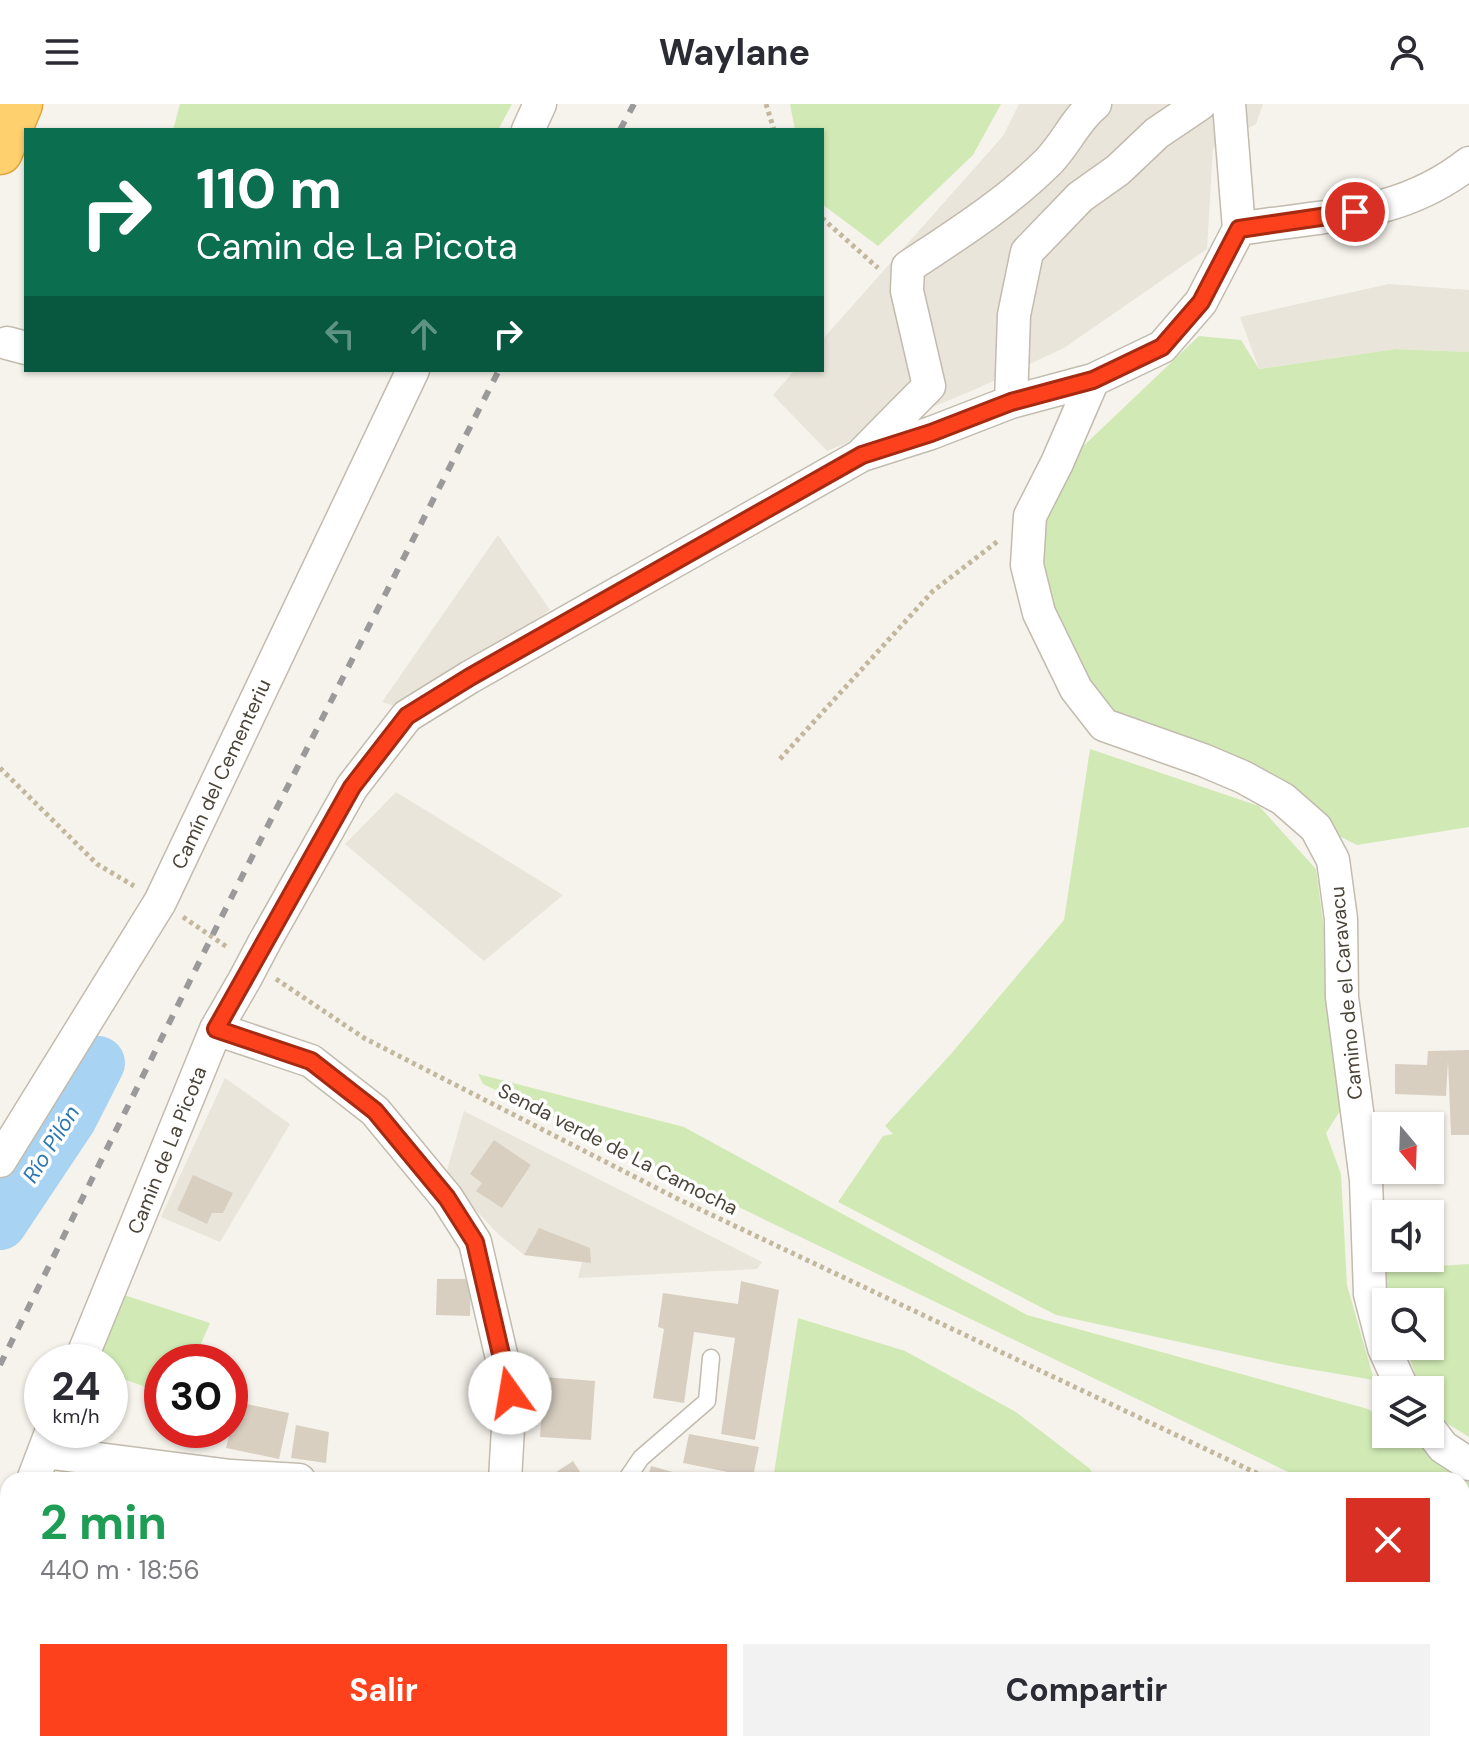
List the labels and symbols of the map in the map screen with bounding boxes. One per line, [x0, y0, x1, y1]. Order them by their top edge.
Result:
pin [1321, 178, 1389, 246]
street label: Camín del Cementeriu [165, 675, 277, 873]
street label: Camino de el Caravacu [1324, 885, 1368, 1101]
street label: Camin de La Picota [121, 1062, 213, 1238]
street label: Senda verde de La Camocha [494, 1077, 742, 1221]
water label: Río Pilón [16, 1100, 86, 1188]
north arrow [1372, 1112, 1444, 1184]
speed limit sign: 30 [144, 1344, 248, 1448]
position arrow [468, 1351, 552, 1435]

